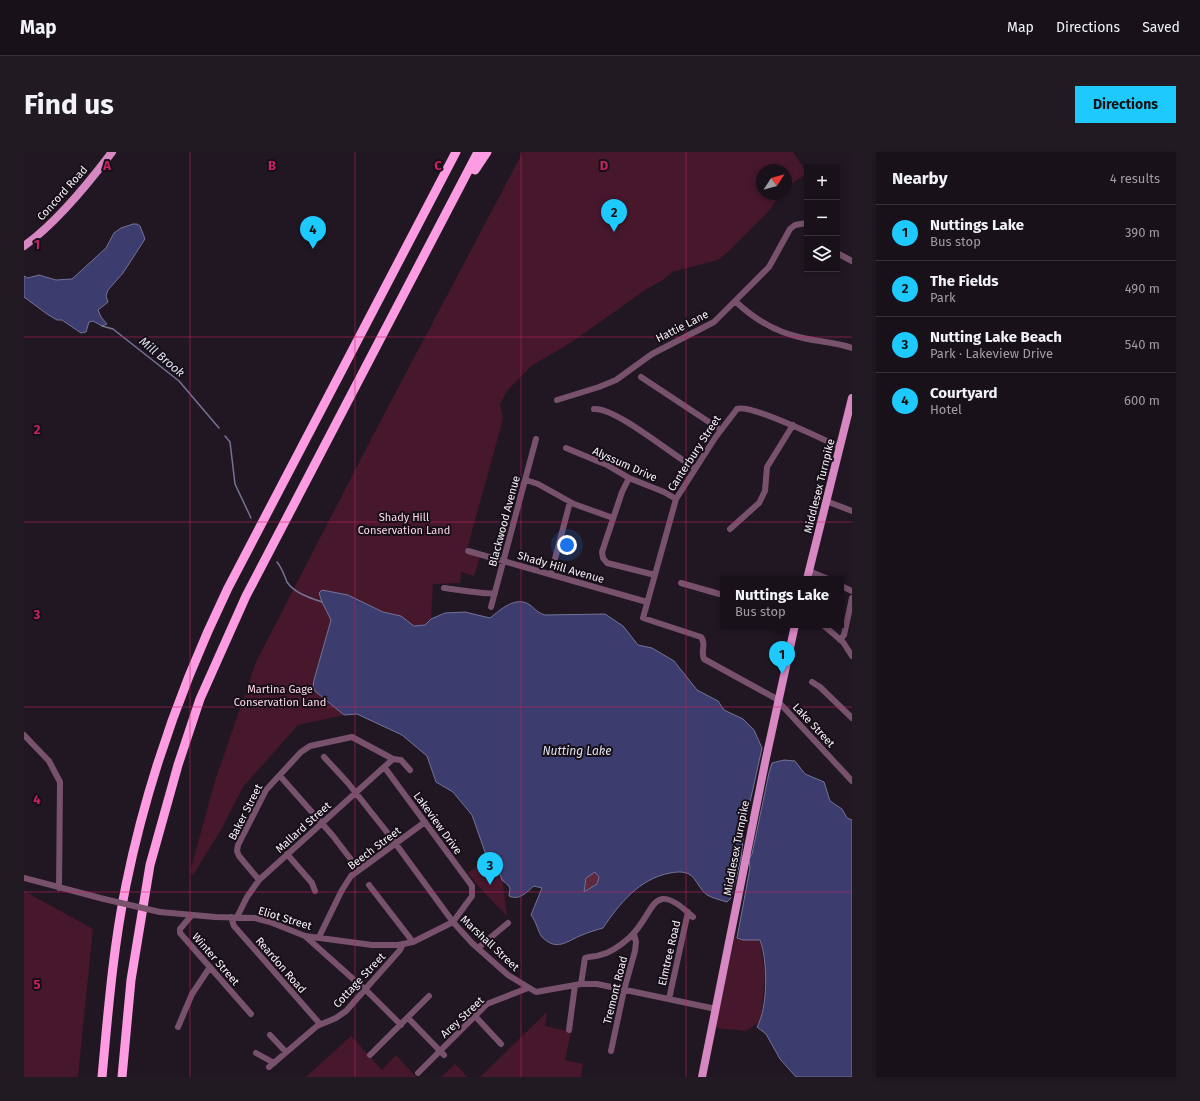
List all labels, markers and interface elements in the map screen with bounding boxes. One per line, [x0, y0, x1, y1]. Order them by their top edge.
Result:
text: Map [20, 16, 57, 39]
text: Map [1007, 19, 1034, 36]
text: Directions [1056, 19, 1120, 36]
text: Saved [1142, 19, 1180, 36]
button: Directions [1075, 86, 1176, 123]
text: Find us [24, 88, 114, 121]
text: A [102, 158, 111, 173]
text: B [268, 158, 276, 173]
text: C [434, 158, 442, 173]
text: D [600, 158, 609, 173]
street label: Concord Road [34, 163, 90, 223]
north arrow [756, 164, 792, 200]
map controls [804, 164, 840, 272]
button: + [804, 164, 840, 200]
text: Nearby [892, 168, 947, 189]
text: 4 results [1110, 171, 1160, 186]
pin: 2 [601, 199, 627, 232]
button: − [804, 200, 840, 236]
pin: 4 [300, 216, 326, 249]
text: Nuttings Lake [930, 216, 1024, 234]
text: 1 [902, 225, 908, 240]
text: 390 m [1125, 225, 1160, 240]
text: Bus stop [930, 234, 981, 249]
button: layers [804, 236, 840, 272]
text: 1 [34, 237, 40, 252]
text: The Fields [930, 272, 999, 290]
text: 2 [902, 281, 908, 296]
text: 490 m [1125, 281, 1160, 296]
text: Park [930, 290, 956, 305]
street label: Hattie Lane [654, 308, 711, 345]
text: Nutting Lake Beach [930, 328, 1062, 346]
water label: Mill Brook [137, 334, 188, 380]
text: 3 [902, 337, 908, 352]
text: 540 m [1125, 337, 1160, 352]
text: Park · Lakeview Drive [930, 346, 1053, 361]
text: Courtyard [930, 384, 998, 402]
text: 4 [901, 393, 909, 408]
text: 600 m [1124, 393, 1160, 408]
text: Hotel [930, 402, 962, 417]
street label: Canterbury Street [665, 413, 724, 494]
text: 2 [34, 422, 41, 437]
street label: Middlesex Turnpike [801, 438, 837, 535]
street label: Alyssum Drive [590, 444, 659, 485]
street label: Blackwood Avenue [486, 474, 523, 568]
park label: Shady Hill Conservation Land [358, 511, 450, 537]
your location [557, 535, 577, 555]
street label: Shady Hill Avenue [516, 549, 606, 586]
popup [720, 576, 844, 628]
text: Nuttings Lake [735, 586, 829, 604]
text: Bus stop [735, 604, 786, 619]
text: 3 [33, 607, 41, 622]
pin: 1 [769, 641, 795, 674]
park label: Martina Gage Conservation Land [234, 683, 326, 709]
street label: Lake Street [790, 701, 837, 750]
water label: Nutting Lake [542, 744, 612, 758]
street label: Baker Street [226, 782, 265, 842]
street label: Lakeview Drive [411, 790, 465, 857]
text: 4 [33, 792, 41, 807]
street label: Mallard Street [273, 799, 334, 856]
street label: Middlesex Turnpike [721, 799, 752, 897]
street label: Beech Street [345, 824, 403, 873]
pin: 3 [477, 852, 503, 885]
street label: Eliot Street [257, 904, 313, 933]
street label: Marshall Street [458, 913, 522, 974]
street label: Elmtree Road [656, 919, 683, 987]
street label: Winter Street [189, 930, 242, 988]
street label: Reardon Road [253, 935, 308, 996]
street label: Cottage Street [331, 950, 388, 1011]
street label: Tremont Road [601, 955, 630, 1026]
text: 5 [34, 977, 41, 992]
street label: Arey Street [438, 994, 487, 1041]

